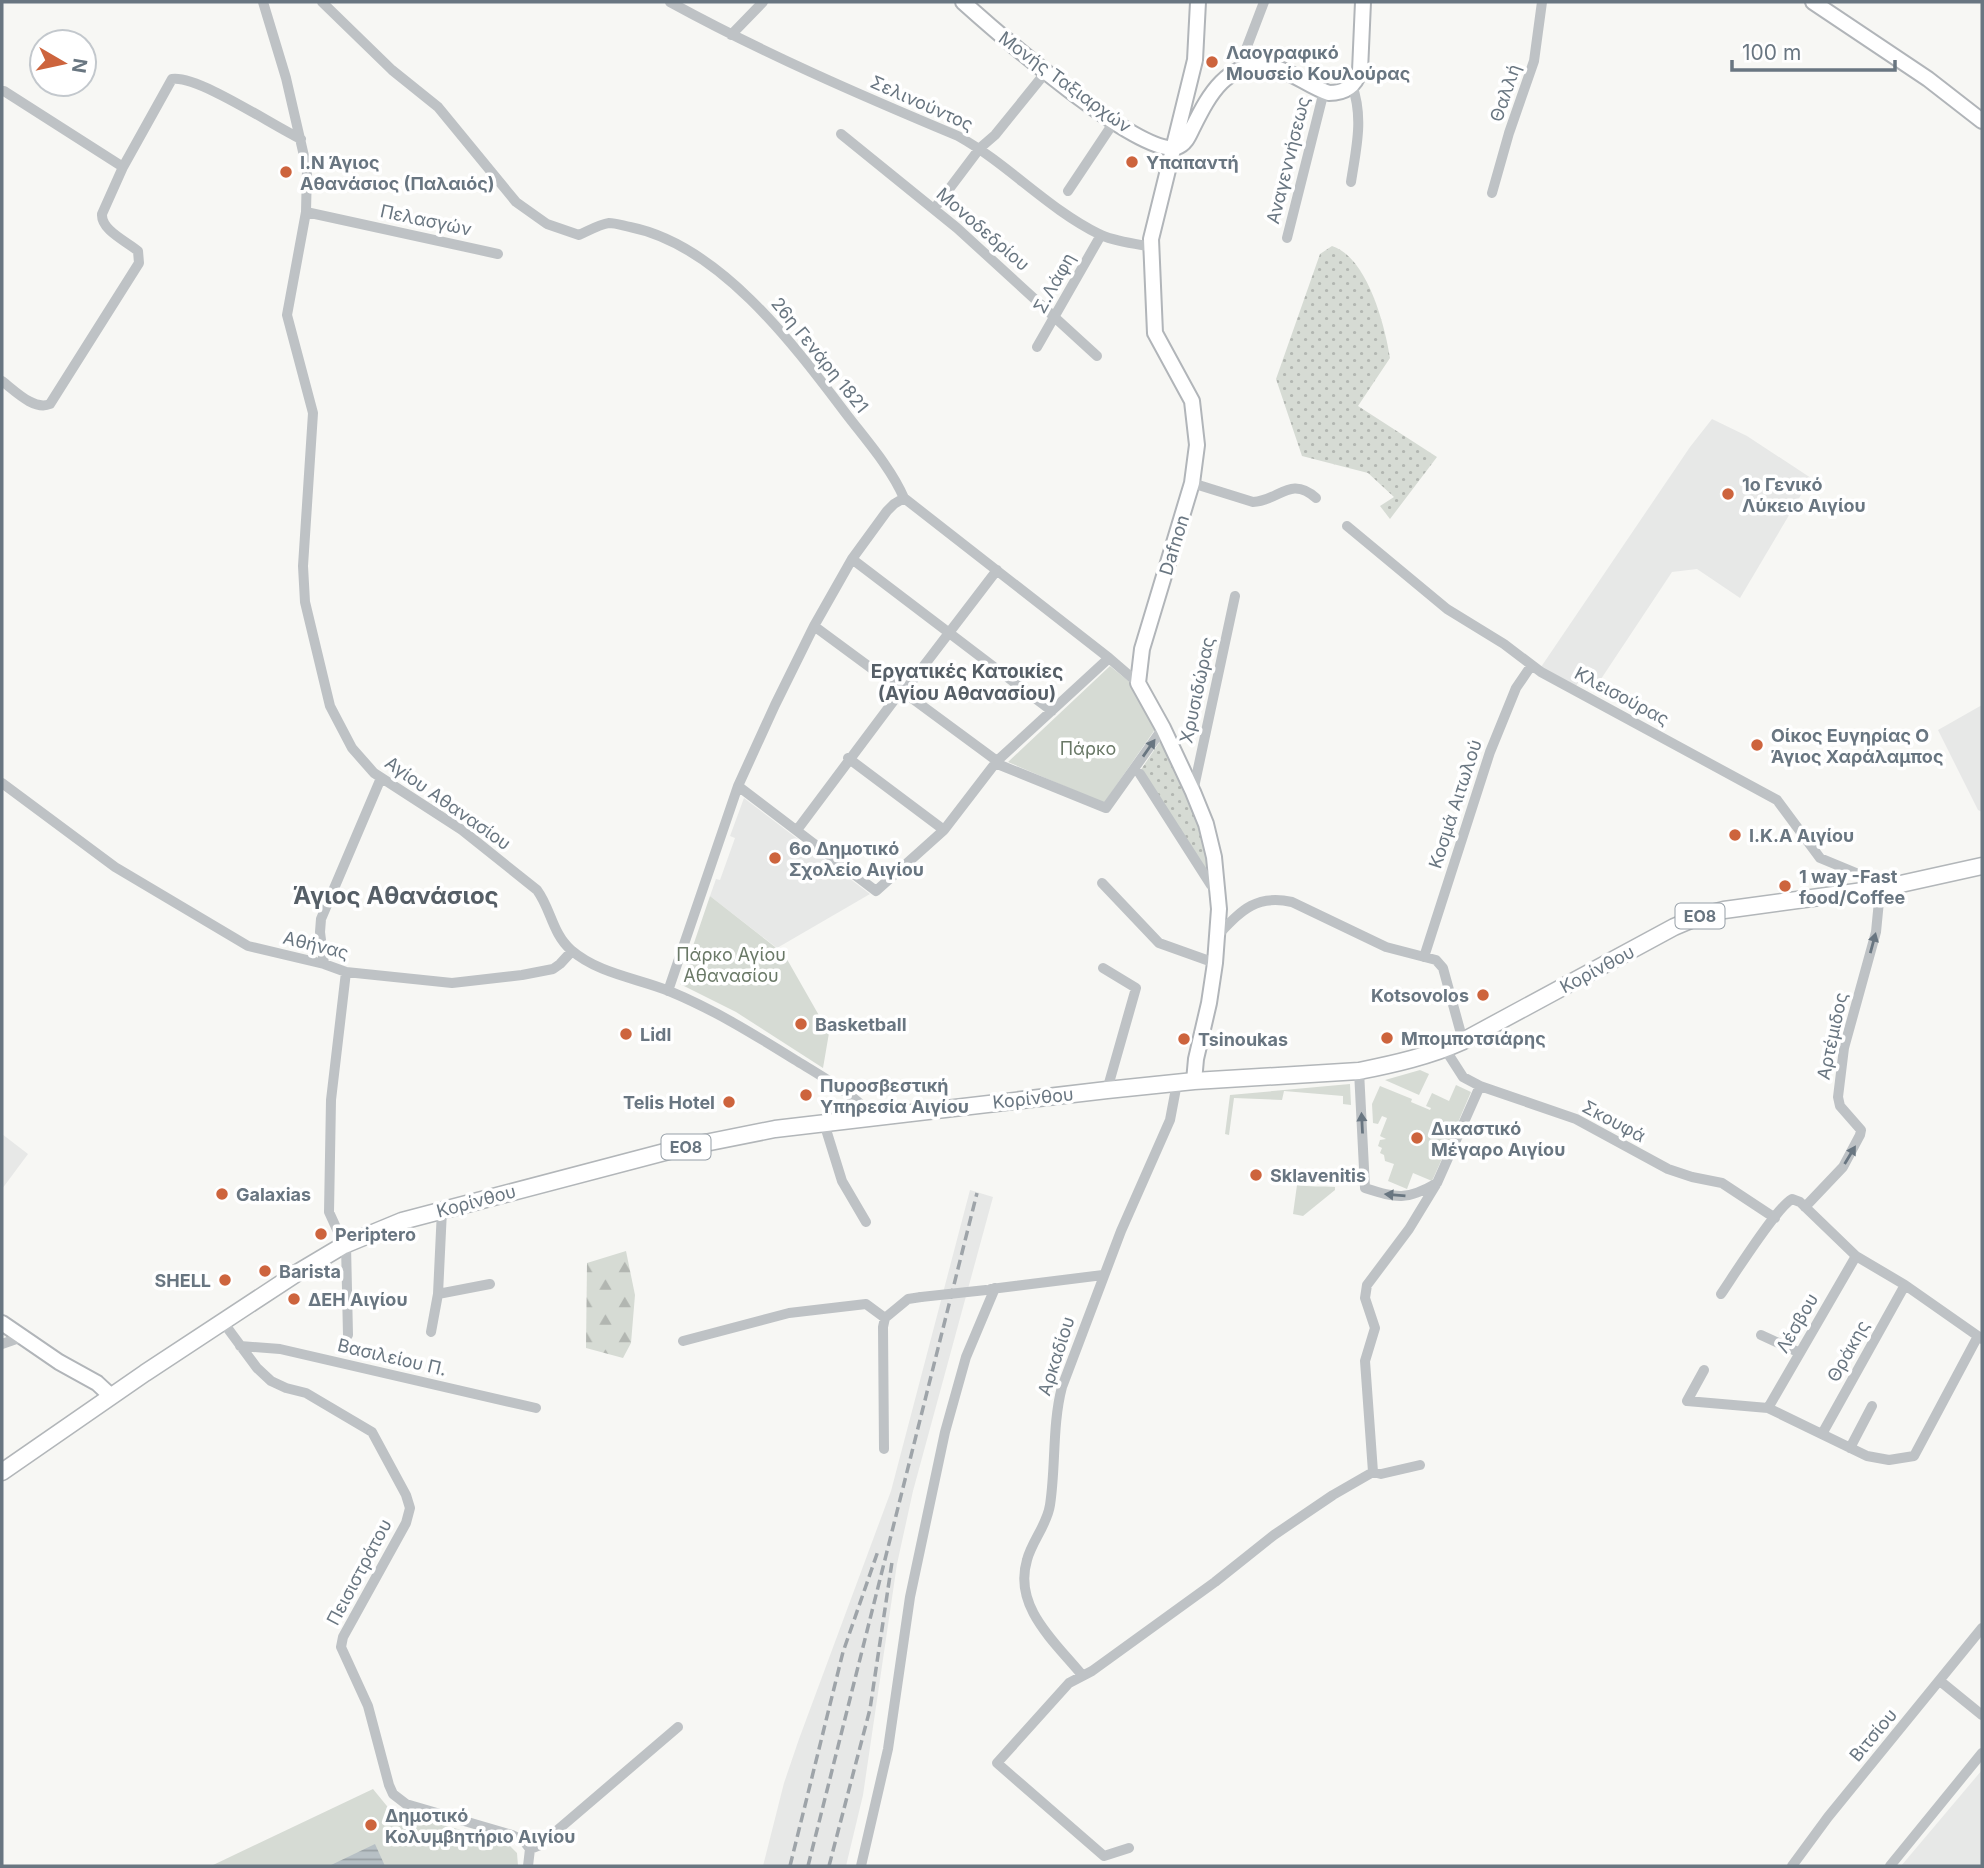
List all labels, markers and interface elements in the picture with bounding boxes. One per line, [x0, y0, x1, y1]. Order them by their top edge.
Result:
street label: Μονής Ταξιαρχών [995, 27, 1136, 137]
north arrow [28, 28, 98, 98]
scale bar [1732, 28, 1895, 72]
text: 100 m [1742, 40, 1801, 65]
place label: Λαογραφικό Μουσείο Κουλούρας [1226, 42, 1410, 84]
marker: Λαογραφικό Μουσείο Κουλούρας [1204, 54, 1220, 70]
text: N [67, 57, 92, 75]
street label: Θαλλή [1485, 61, 1525, 125]
street label: Σελινούντος [867, 71, 977, 135]
street label: Αναγεννήσεως [1262, 94, 1314, 226]
place label: Ι.Ν Άγιος Αθανάσιος (Παλαιός) [300, 152, 495, 194]
place label: Υπαπαντή [1146, 152, 1239, 173]
marker: Υπαπαντή [1124, 154, 1140, 170]
marker: Ι.Ν Άγιος Αθανάσιος (Παλαιός) [278, 164, 294, 180]
street label: Μονοδεδρίου [932, 183, 1034, 275]
street label: Πελασγών [378, 200, 474, 240]
street label: Σ.Λάφη [1029, 249, 1079, 317]
street label: 26η Γενάρη 1821 [767, 293, 873, 417]
place label: 1o Γενικό Λύκειο Αιγίου [1742, 474, 1866, 516]
marker: 1o Γενικό Λύκειο Αιγίου [1720, 486, 1736, 502]
street label: Dafnon [1155, 512, 1193, 578]
street label: Χρυσιδώρας [1175, 635, 1219, 745]
district label: Εργατικές Κατοικίες (Αγίου Αθανασίου) [871, 660, 1063, 705]
street label: Κλεισούρας [1571, 662, 1673, 730]
place label: Οίκος Ευγηρίας Ο Άγιος Χαράλαμπος [1771, 725, 1943, 767]
street label: Κοσμά Αιτωλού [1424, 737, 1486, 871]
marker: Οίκος Ευγηρίας Ο Άγιος Χαράλαμπος [1749, 737, 1765, 753]
park label: Πάρκο [1060, 738, 1116, 759]
one-way arrow [1142, 739, 1156, 757]
street label: Αγίου Αθανασίου [381, 752, 515, 854]
place label: Ι.Κ.Α Αιγίου [1749, 825, 1854, 846]
marker: Ι.Κ.Α Αιγίου [1727, 827, 1743, 843]
place label: 6ο Δημοτικό Σχολείο Αιγίου [789, 838, 924, 880]
marker: 6ο Δημοτικό Σχολείο Αιγίου [767, 850, 783, 866]
place label: 1 way -Fast food/Coffee [1799, 866, 1905, 908]
marker: 1 way -Fast food/Coffee [1777, 878, 1793, 894]
district label: Άγιος Αθανάσιος [293, 881, 499, 910]
road number: ΕΟ8 [1676, 904, 1724, 928]
street label: Αθήνας [281, 927, 351, 963]
one-way arrow [1868, 932, 1879, 954]
street label: Κορίνθου [1556, 941, 1638, 997]
park label: Πάρκο Αγίου Αθανασίου [676, 944, 786, 986]
place label: Kotsovolos [1371, 985, 1469, 1006]
marker: Kotsovolos [1475, 987, 1491, 1003]
street label: Αρτέμιδος [1813, 991, 1851, 1081]
place label: Basketball [815, 1014, 907, 1035]
marker: Basketball [793, 1016, 809, 1032]
place label: Lidl [640, 1024, 671, 1045]
marker: Lidl [618, 1026, 634, 1042]
place label: Μπομποτσιάρης [1401, 1028, 1546, 1049]
place label: Tsinoukas [1198, 1029, 1288, 1050]
marker: Μπομποτσιάρης [1379, 1030, 1395, 1046]
marker: Tsinoukas [1176, 1031, 1192, 1047]
place label: Πυροσβεστική Υπηρεσία Αιγίου [820, 1075, 969, 1117]
street label: Κορίνθου [991, 1083, 1075, 1113]
marker: Πυροσβεστική Υπηρεσία Αιγίου [798, 1087, 814, 1103]
place label: Telis Hotel [623, 1092, 715, 1113]
marker: Telis Hotel [721, 1094, 737, 1110]
street label: Σκουφά [1579, 1096, 1649, 1146]
one-way arrow [1356, 1112, 1367, 1134]
place label: Δικαστικό Μέγαρο Αιγίου [1431, 1118, 1565, 1160]
marker: Δικαστικό Μέγαρο Αιγίου [1409, 1130, 1425, 1146]
road number: ΕΟ8 [662, 1134, 710, 1160]
one-way arrow [1843, 1146, 1856, 1165]
place label: Sklavenitis [1270, 1165, 1366, 1186]
marker: Sklavenitis [1248, 1167, 1264, 1183]
street label: Κορίνθου [434, 1180, 518, 1222]
place label: Galaxias [236, 1184, 311, 1205]
marker: Galaxias [214, 1186, 230, 1202]
one-way arrow [1384, 1189, 1406, 1200]
place label: Periptero [335, 1224, 416, 1245]
marker: Periptero [313, 1226, 329, 1242]
place label: Barista [279, 1261, 341, 1282]
marker: Barista [257, 1263, 273, 1279]
place label: SHELL [154, 1270, 211, 1291]
marker: SHELL [217, 1272, 233, 1288]
place label: ΔΕΗ Αιγίου [308, 1289, 408, 1310]
street label: Λέσβου [1772, 1290, 1822, 1356]
marker: ΔΕΗ Αιγίου [286, 1291, 302, 1307]
street label: Αρκαδίου [1033, 1314, 1079, 1398]
street label: Θράκης [1823, 1317, 1873, 1385]
street label: Βασιλείου Π. [335, 1334, 449, 1380]
street label: Πεισιστράτου [322, 1515, 396, 1629]
street label: Βιτσίου [1845, 1704, 1901, 1766]
place label: Δημοτικό Κολυμβητήριο Αιγίου [385, 1805, 576, 1847]
marker: Δημοτικό Κολυμβητήριο Αιγίου [363, 1817, 379, 1833]

